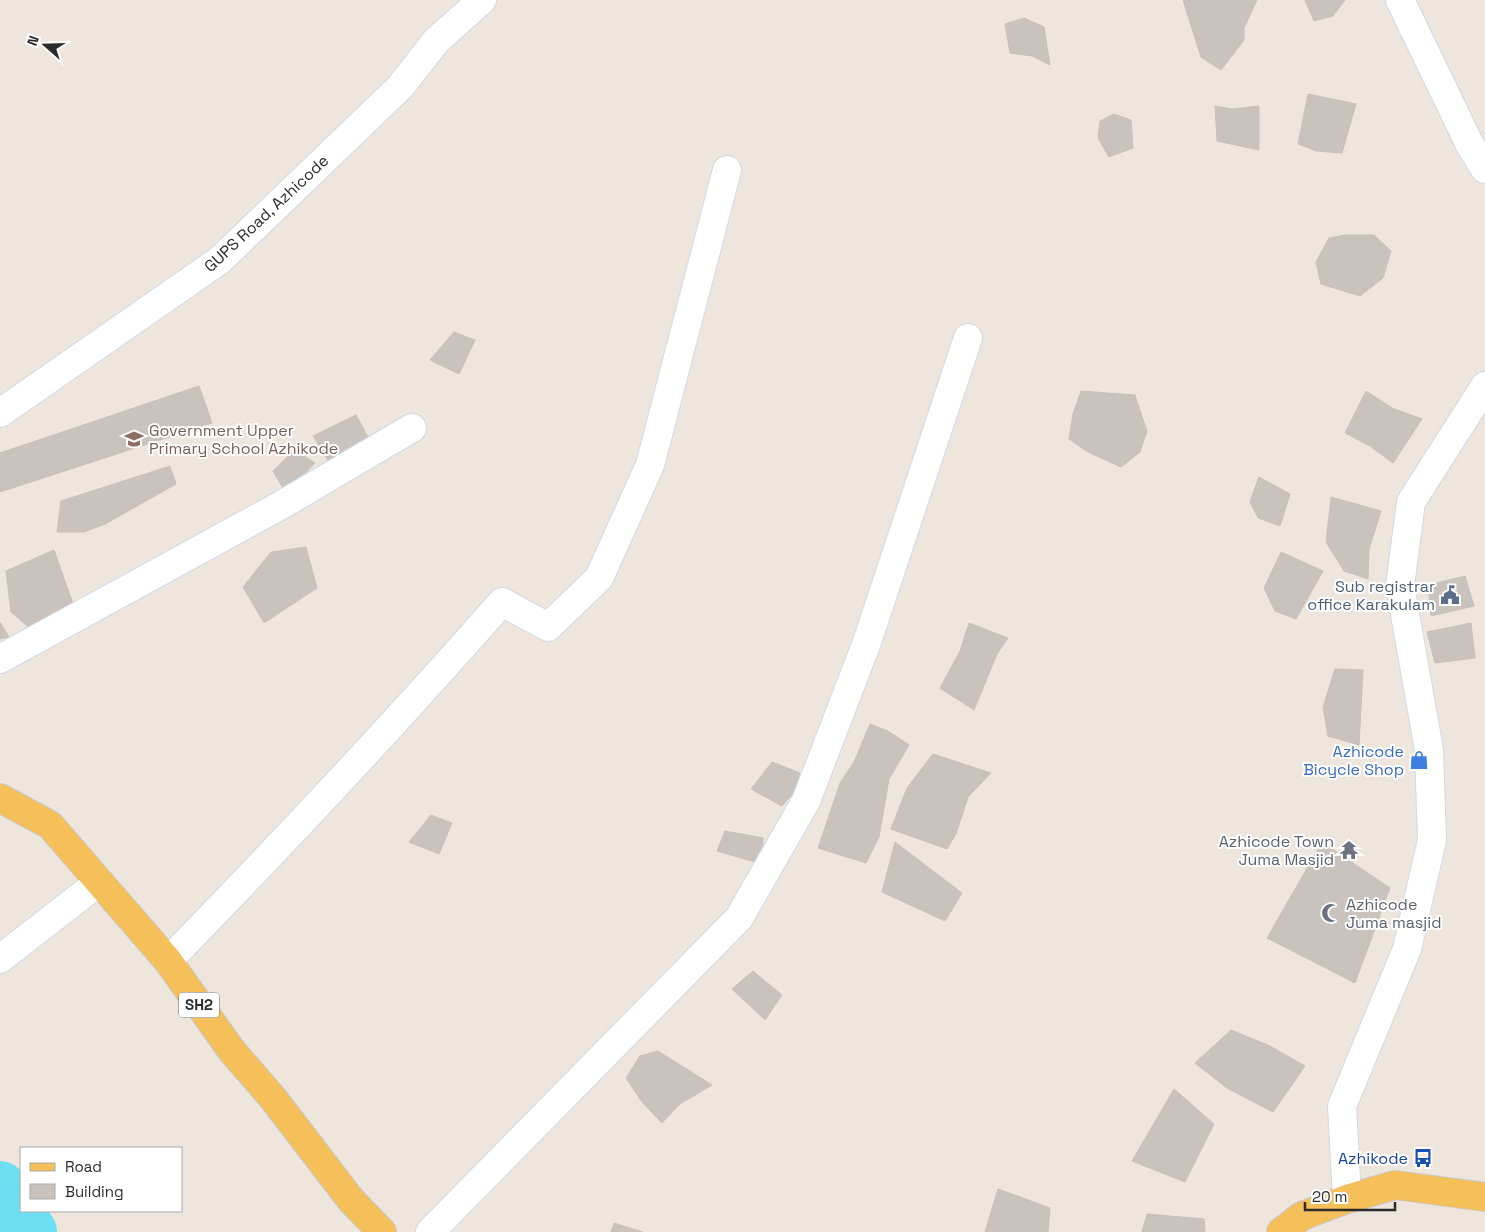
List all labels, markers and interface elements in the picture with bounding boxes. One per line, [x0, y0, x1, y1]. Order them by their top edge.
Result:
north arrow [20, 20, 70, 70]
text: N [23, 33, 43, 48]
street label: GUPS Road, Azhicode [200, 150, 333, 277]
place label: Government Upper Primary School Azhikode [149, 420, 338, 459]
school or university icon: Government Upper Primary School Azhikode [123, 428, 145, 450]
place label: Sub registrar office Karakulam [1307, 576, 1435, 615]
public building icon: Sub registrar office Karakulam [1439, 584, 1461, 606]
place label: Azhicode Bicycle Shop [1303, 741, 1404, 780]
shop icon: Azhicode Bicycle Shop [1408, 749, 1430, 771]
place label: Azhicode Town Juma Masjid [1219, 831, 1334, 870]
temple icon: Azhicode Town Juma Masjid [1338, 839, 1360, 861]
place label: Azhicode Juma masjid [1346, 894, 1441, 933]
mosque icon: Azhicode Juma masjid [1320, 902, 1342, 924]
road number: SH2 [179, 992, 219, 1018]
legend [20, 1147, 182, 1212]
bus stop icon: Azhikode [1412, 1147, 1434, 1169]
place label: Azhikode [1338, 1148, 1408, 1169]
text: Road [65, 1157, 102, 1176]
scale bar [1305, 1180, 1395, 1212]
text: Building [65, 1182, 124, 1201]
text: 20 m [1312, 1187, 1347, 1206]

